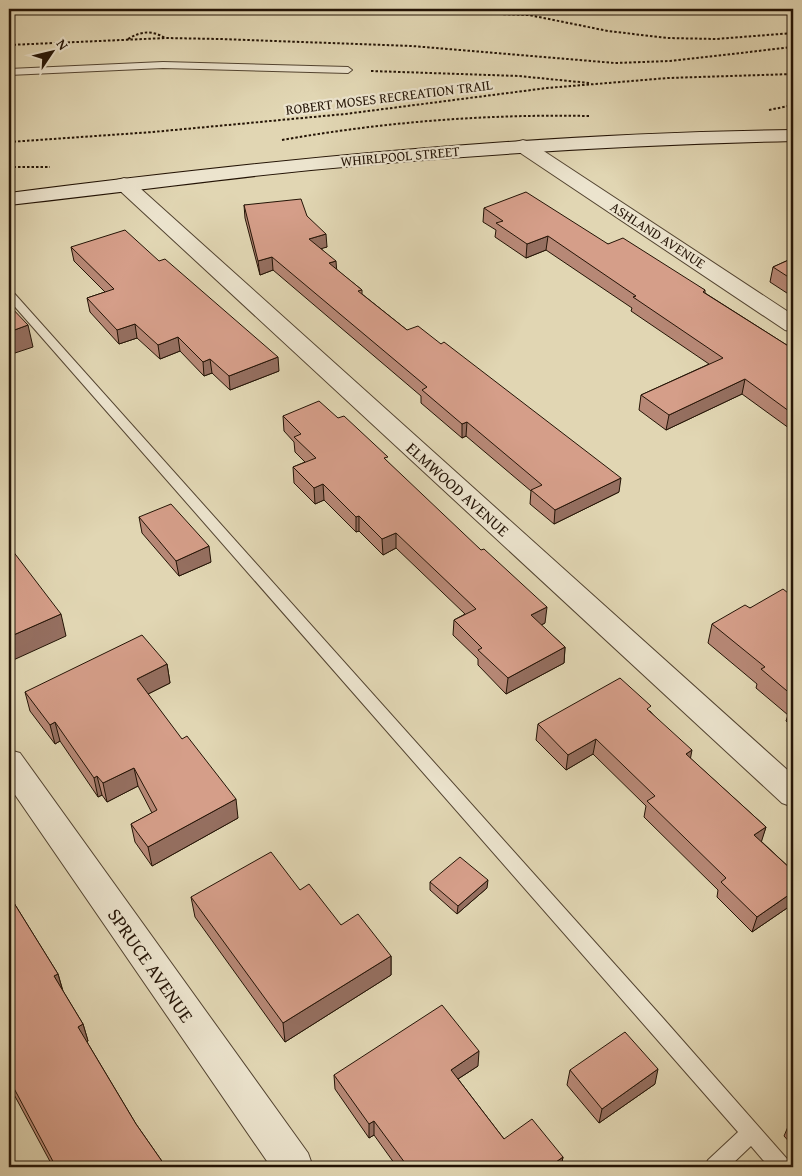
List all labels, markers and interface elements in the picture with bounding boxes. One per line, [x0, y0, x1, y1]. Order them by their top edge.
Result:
north arrow [28, 28, 78, 78]
text: N [52, 35, 74, 55]
street label: ROBERT MOSES RECREATION TRAIL [284, 74, 494, 120]
street label: WHIRLPOOL STREET [340, 141, 461, 171]
street label: ASHLAND AVENUE [607, 197, 709, 273]
street label: ELMWOOD AVENUE [401, 436, 515, 542]
street label: SPRUCE AVENUE [101, 902, 201, 1028]

